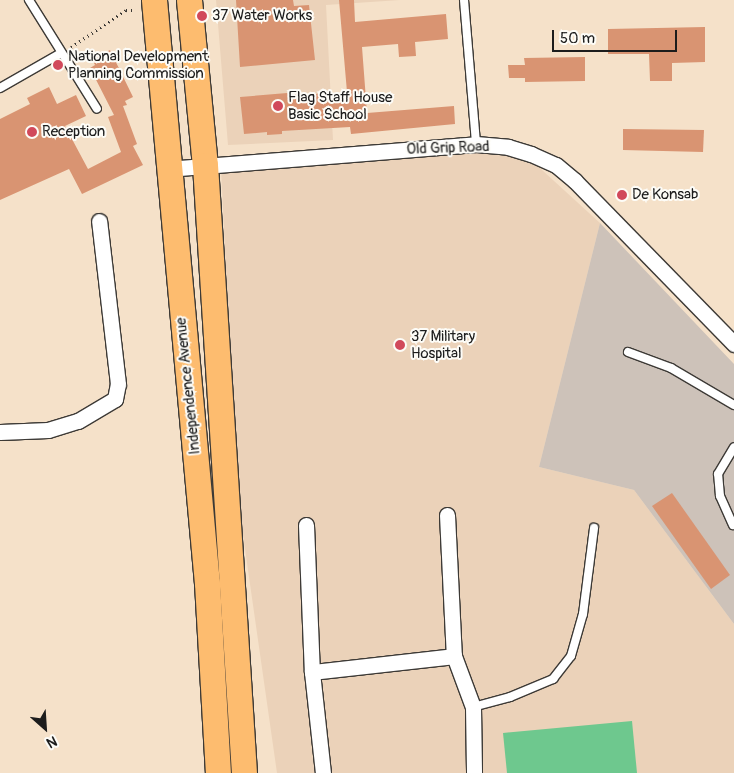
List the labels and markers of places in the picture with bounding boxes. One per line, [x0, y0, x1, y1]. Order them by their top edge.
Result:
place label: 37 Water Works [212, 7, 312, 25]
marker: 37 Water Works [196, 10, 208, 22]
place label: National Development Planning Commission [68, 47, 208, 82]
marker: National Development Planning Commission [52, 59, 64, 71]
place label: Flag Staff House Basic School [288, 88, 392, 123]
marker: Flag Staff House Basic School [272, 100, 284, 112]
place label: Reception [42, 123, 105, 141]
marker: Reception [26, 126, 38, 138]
place label: De Konsab [632, 186, 698, 204]
marker: De Konsab [616, 189, 628, 201]
place label: 37 Military Hospital [411, 327, 475, 362]
marker: 37 Military Hospital [393, 338, 407, 352]

